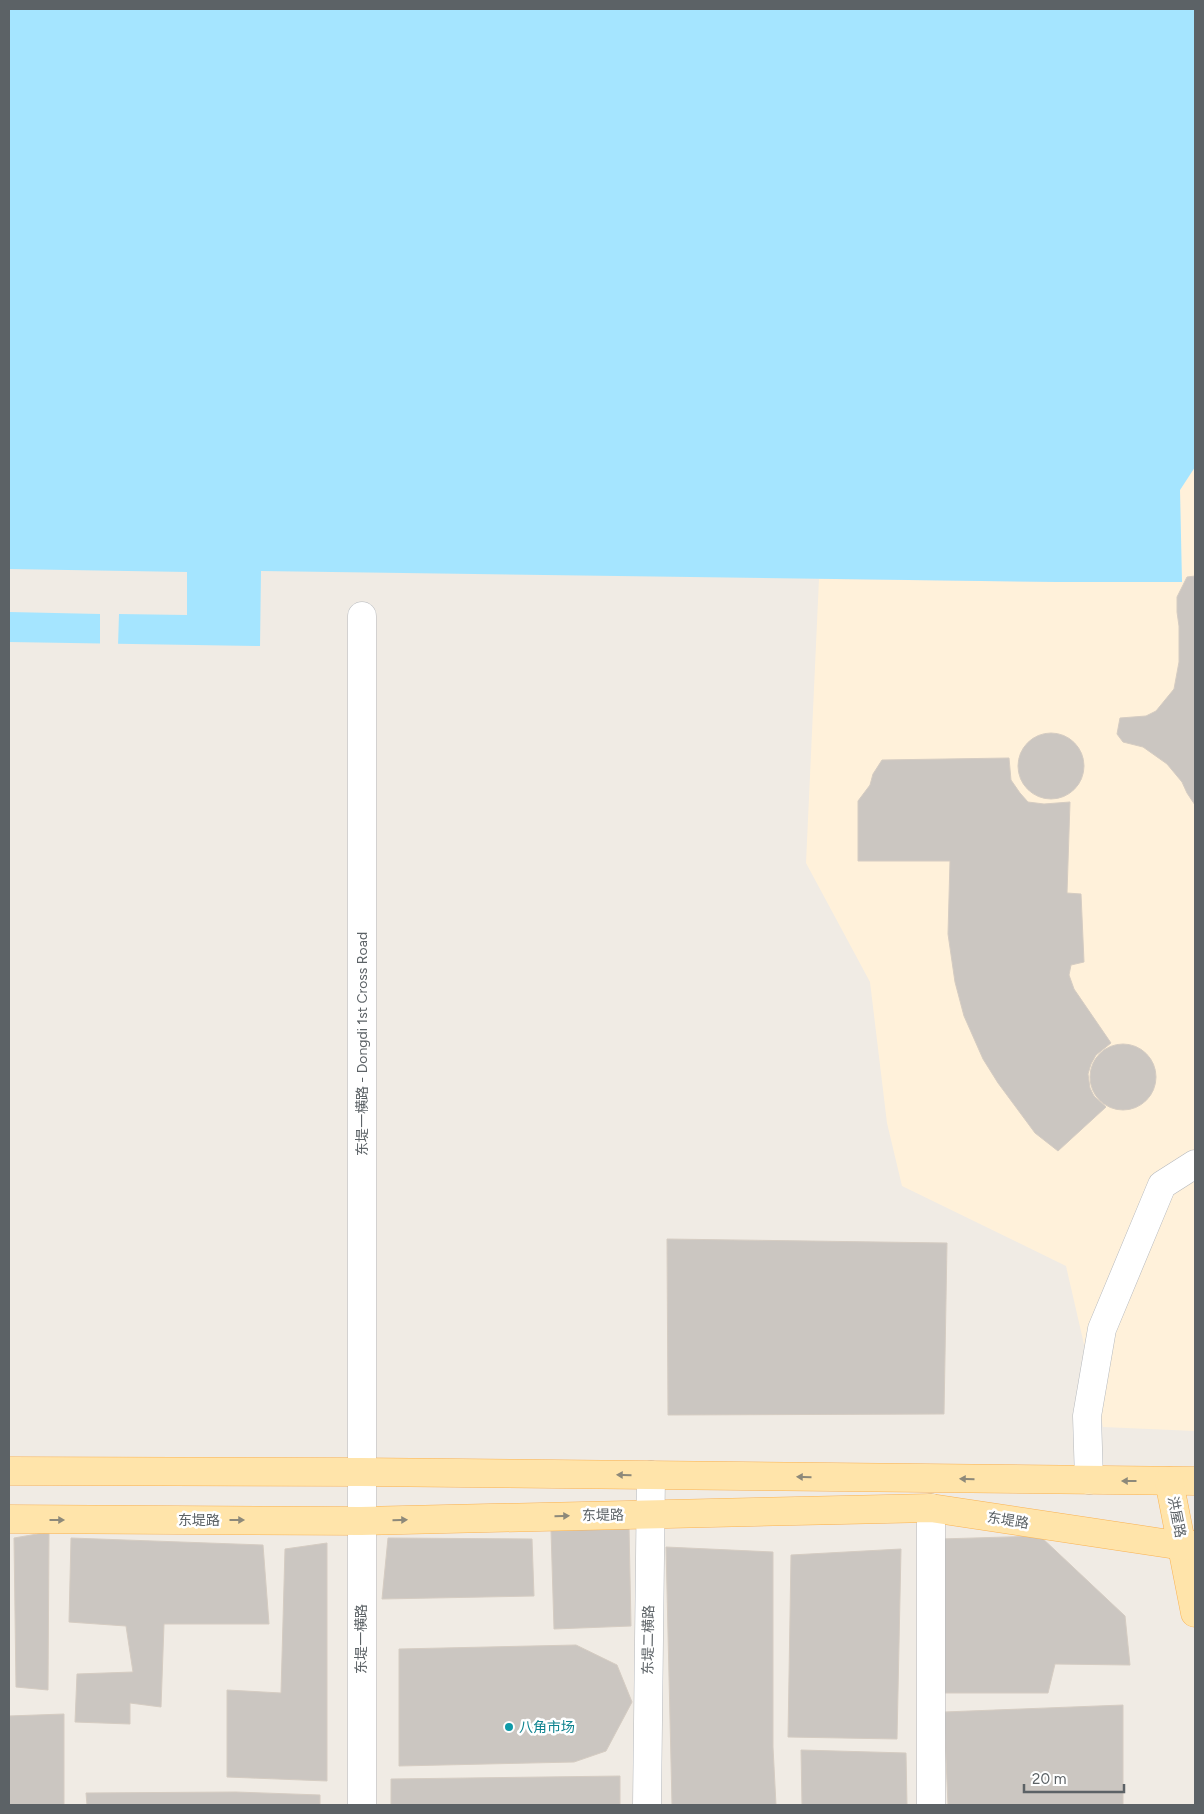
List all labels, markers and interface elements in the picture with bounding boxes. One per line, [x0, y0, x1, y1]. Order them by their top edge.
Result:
street label: 东堤一横路 - Dongdi 1st Cross Road [354, 932, 371, 1156]
one-way arrow [616, 1471, 632, 1479]
one-way arrow [796, 1473, 812, 1481]
one-way arrow [958, 1475, 974, 1483]
one-way arrow [1121, 1477, 1137, 1485]
street label: 洪屋路 [1164, 1495, 1189, 1539]
street label: 东堤路 [582, 1507, 624, 1524]
street label: 东堤路 [986, 1509, 1030, 1532]
street label: 东堤路 [178, 1512, 220, 1529]
one-way arrow [555, 1512, 571, 1520]
one-way arrow [50, 1516, 66, 1524]
one-way arrow [230, 1516, 246, 1524]
one-way arrow [392, 1516, 408, 1524]
street label: 东堤一横路 [353, 1604, 370, 1674]
street label: 东堤二横路 [639, 1605, 658, 1675]
place label: 八角市场 [519, 1719, 575, 1736]
marker: 八角市场 [503, 1721, 515, 1733]
scale bar [1024, 1762, 1124, 1794]
text: 20 m [1032, 1770, 1066, 1788]

